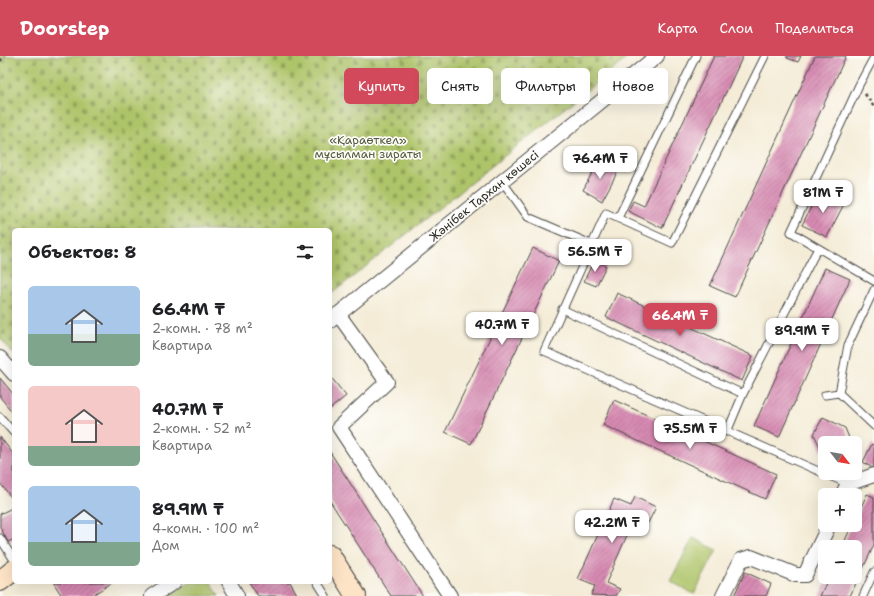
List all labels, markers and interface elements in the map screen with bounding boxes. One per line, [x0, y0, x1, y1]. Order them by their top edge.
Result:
text: Doorstep [20, 16, 109, 41]
text: Карта [657, 19, 698, 37]
text: Слои [720, 19, 753, 37]
text: Поделиться [775, 19, 854, 37]
chip: Купить [344, 68, 419, 104]
chip: Снять [427, 68, 493, 104]
chip: Фильтры [501, 68, 590, 104]
chip: Новое [598, 68, 668, 104]
park label: «Қараөткел» мұсылман зираты [314, 132, 422, 162]
pin: 76.4M ₸ [563, 146, 637, 180]
street label: Жәнібек Тархан көшесі [426, 147, 542, 245]
text: 76.4M ₸ [572, 150, 628, 167]
pin: 81M ₸ [795, 180, 851, 214]
text: 81M ₸ [803, 184, 843, 201]
pin: 56.5M ₸ [558, 239, 632, 273]
text: Объектов: 8 [28, 241, 137, 263]
icon: filters [294, 241, 316, 263]
text: 56.5M ₸ [568, 243, 622, 260]
text: 66.4M ₸ [152, 298, 225, 320]
icon: home [60, 302, 108, 350]
pin: 66.4M ₸ [643, 303, 717, 337]
text: 66.4M ₸ [652, 307, 708, 324]
pin: 40.7M ₸ [465, 312, 539, 346]
text: 40.7M ₸ [475, 316, 529, 333]
pin: 89.9M ₸ [765, 318, 839, 352]
text: 2-комн. · 78 m² [152, 320, 253, 337]
text: 89.9M ₸ [775, 322, 829, 339]
text: Квартира [152, 337, 212, 354]
text: 40.7M ₸ [152, 398, 223, 420]
icon: home [60, 402, 108, 450]
pin: 75.5M ₸ [653, 416, 727, 450]
text: 2-комн. · 52 m² [152, 420, 251, 437]
text: 75.5M ₸ [663, 420, 717, 437]
north arrow [818, 436, 862, 480]
map controls [818, 436, 862, 584]
text: Квартира [152, 437, 212, 454]
button: + [818, 488, 862, 532]
text: 89.9M ₸ [152, 498, 224, 520]
icon: home [60, 502, 108, 550]
pin: 42.2M ₸ [575, 510, 649, 544]
text: 42.2M ₸ [584, 514, 640, 531]
text: 4-комн. · 100 m² [152, 520, 259, 537]
text: Дом [152, 537, 180, 554]
button: − [818, 540, 862, 584]

